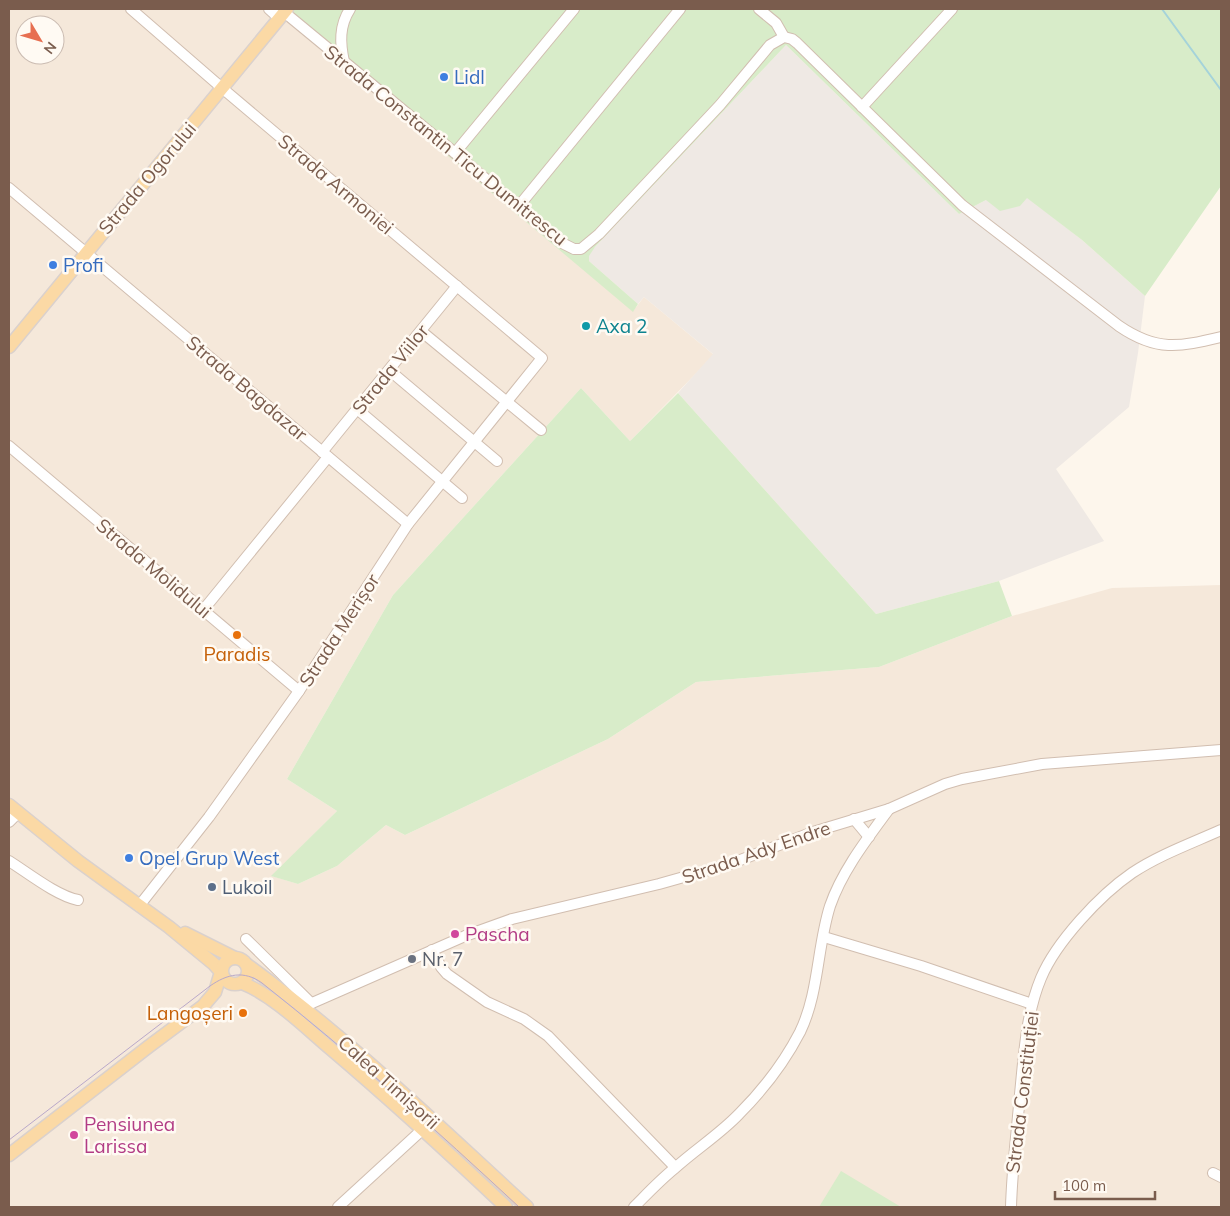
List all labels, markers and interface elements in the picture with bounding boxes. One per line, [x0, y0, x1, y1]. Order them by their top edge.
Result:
north arrow [15, 15, 65, 65]
text: N [40, 38, 61, 58]
street label: Strada Constantin Ticu Dumitrescu [320, 39, 572, 251]
place label: Lidl [454, 65, 485, 89]
marker: Lidl [438, 71, 450, 83]
street label: Strada Ogorului [93, 117, 201, 239]
street label: Strada Armoniei [273, 129, 399, 239]
place label: Profi [63, 253, 104, 277]
marker: Profi [47, 259, 59, 271]
place label: Axa 2 [596, 314, 647, 338]
street label: Strada Viilor [346, 319, 434, 419]
marker: Axa 2 [580, 320, 592, 332]
street label: Strada Bagdazar [181, 330, 313, 446]
street label: Strada Molidului [92, 513, 216, 623]
street label: Strada Merișor [294, 569, 385, 691]
marker: Paradis [231, 629, 243, 641]
place label: Paradis [204, 642, 270, 666]
street label: Strada Ady Endre [679, 815, 833, 889]
place label: Opel Grup West [139, 846, 280, 870]
marker: Opel Grup West [123, 852, 135, 864]
place label: Lukoil [222, 875, 273, 899]
marker: Lukoil [206, 881, 218, 893]
place label: Pascha [465, 922, 530, 946]
marker: Pascha [449, 928, 461, 940]
place label: Nr. 7 [422, 947, 463, 971]
marker: Nr. 7 [406, 953, 418, 965]
place label: Langoșeri [147, 1001, 233, 1026]
marker: Langoșeri [237, 1007, 249, 1019]
street label: Strada Constituției [1000, 1010, 1045, 1174]
street label: Calea Timișorii [332, 1030, 445, 1135]
place label: Pensiunea Larissa [84, 1112, 175, 1158]
marker: Pensiunea Larissa [68, 1129, 80, 1141]
scale bar [1055, 1168, 1155, 1200]
text: 100 m [1062, 1176, 1106, 1195]

